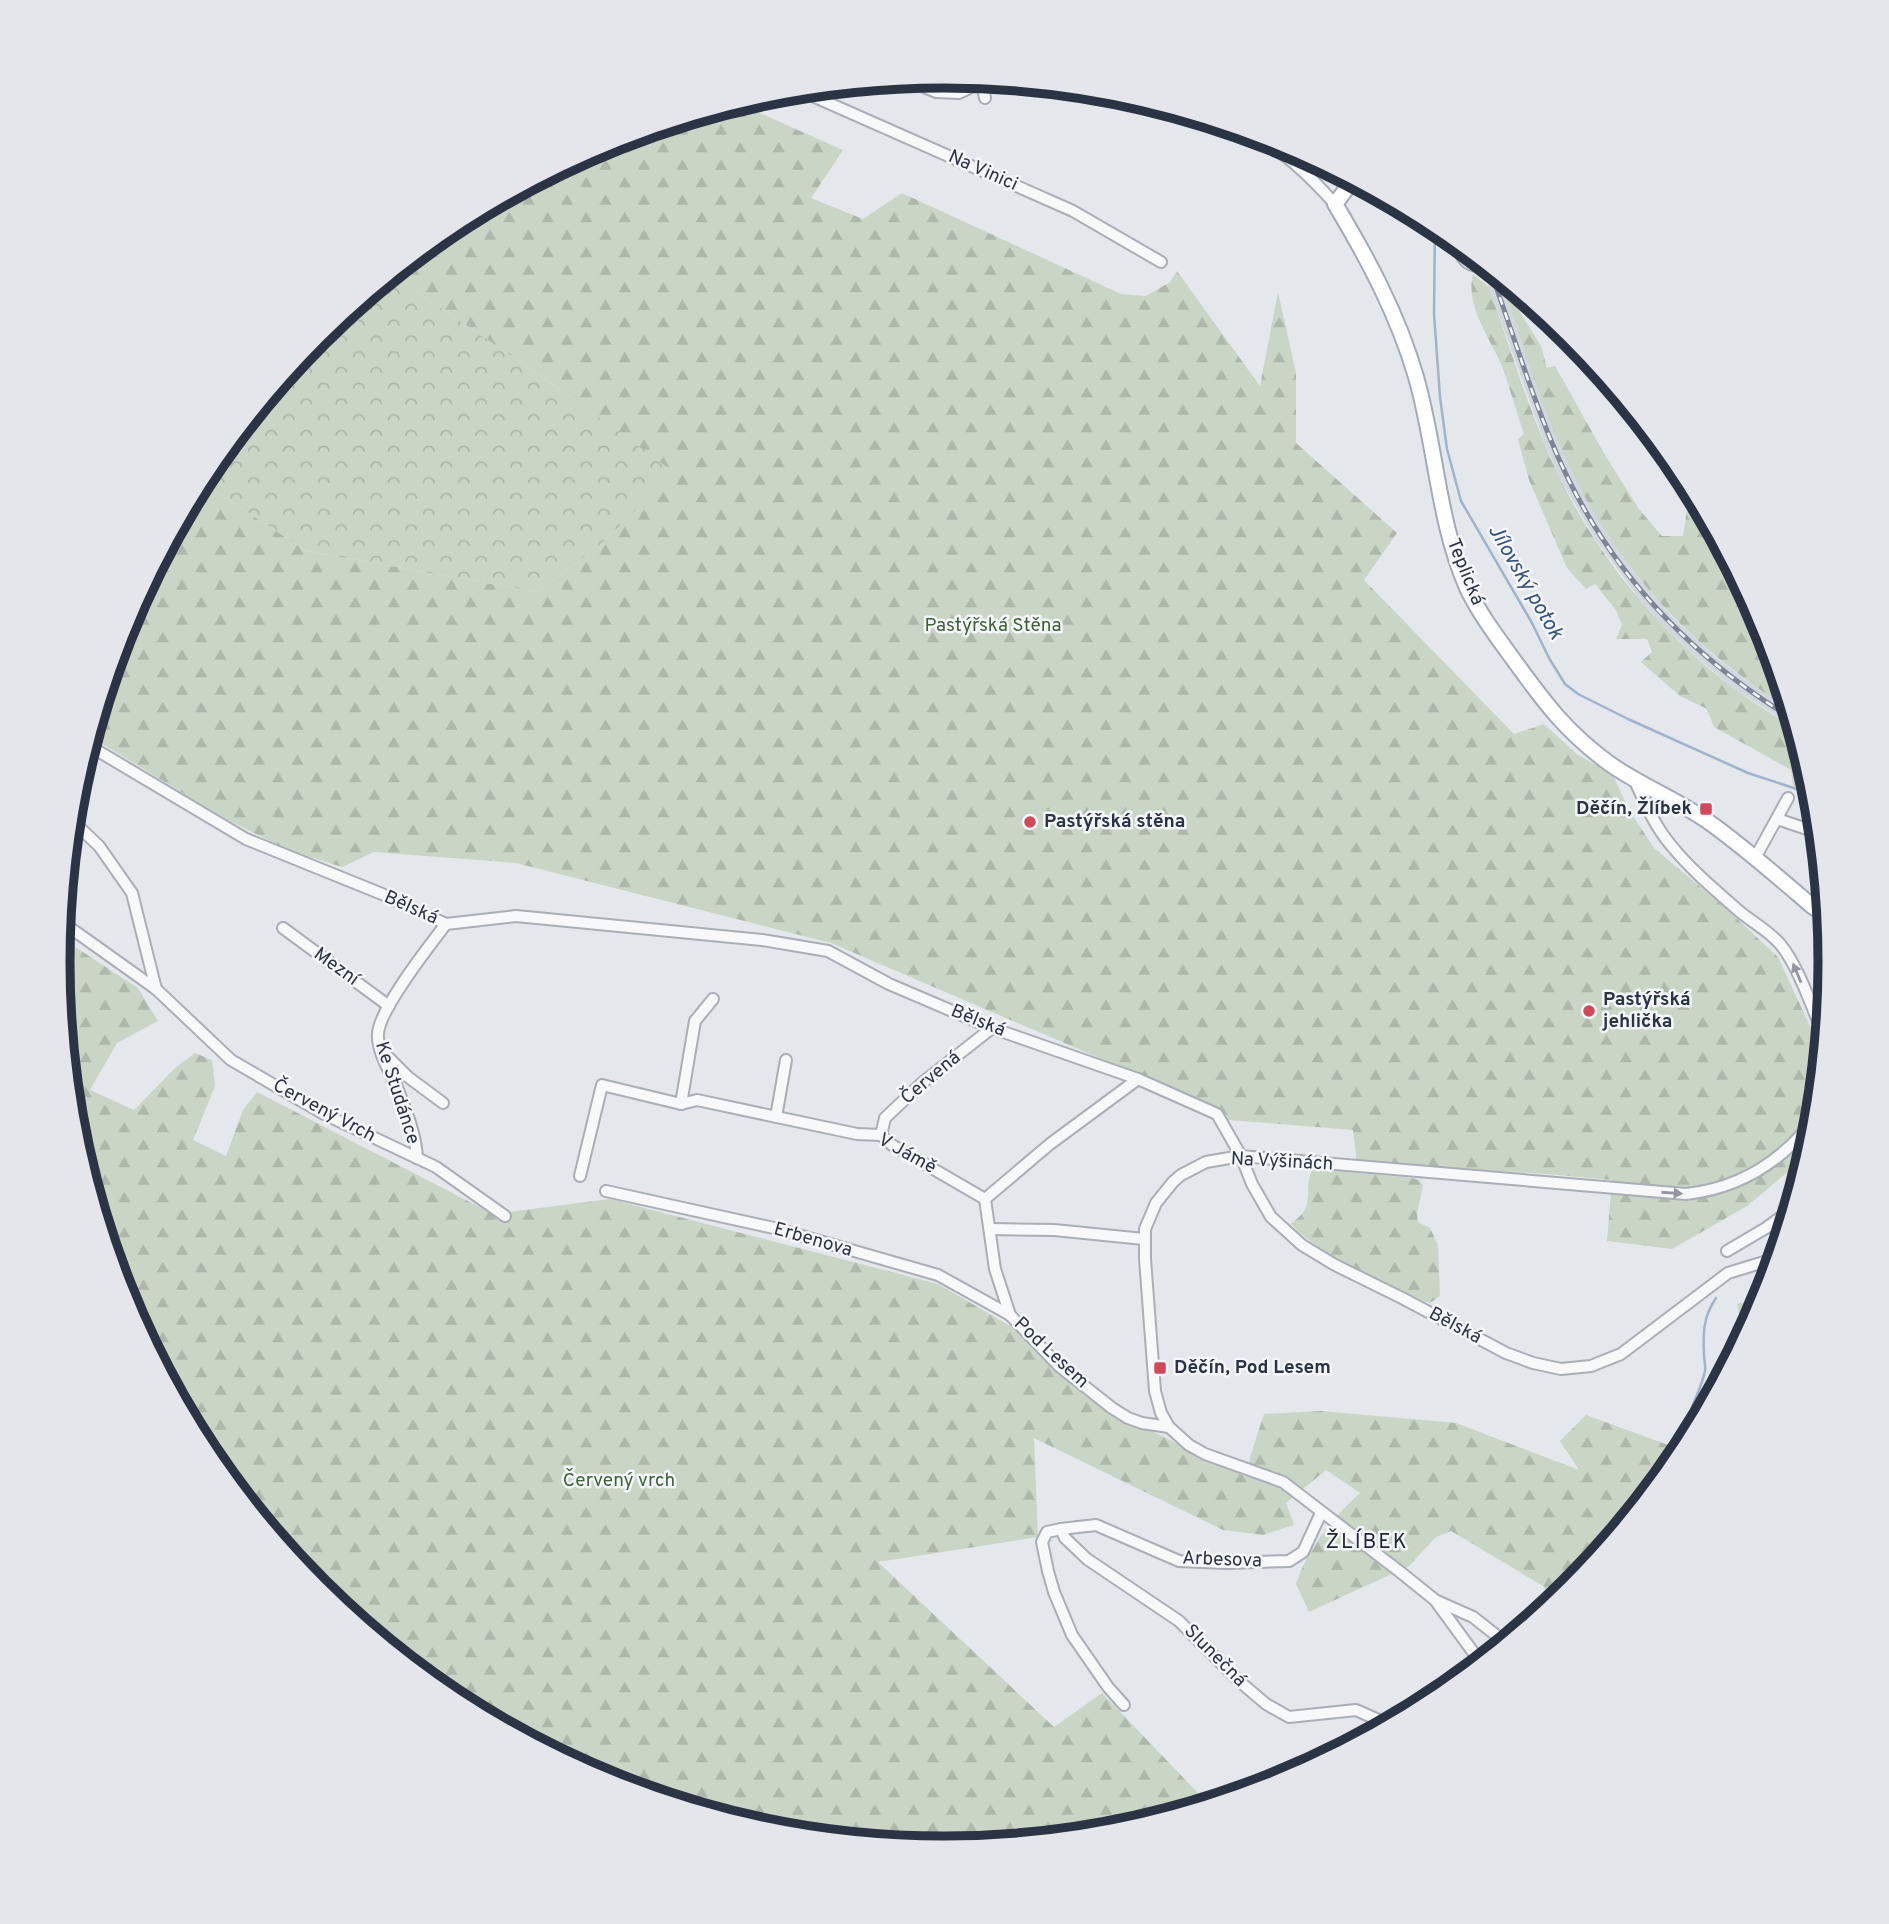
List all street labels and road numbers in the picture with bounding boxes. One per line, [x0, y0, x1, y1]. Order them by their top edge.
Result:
street label: Na Vinici [944, 145, 1022, 197]
street label: Teplická [1441, 535, 1489, 609]
street label: Bělská [380, 886, 442, 930]
street label: Mezní [309, 942, 365, 993]
street label: Bělská [947, 999, 1009, 1043]
street label: Ke Studánce [369, 1039, 425, 1147]
street label: Červená [895, 1045, 966, 1110]
street label: Červený Vrch [268, 1073, 380, 1148]
street label: V Jámě [874, 1128, 940, 1180]
street label: Na Výšinách [1230, 1147, 1334, 1177]
street label: Erbenova [771, 1217, 855, 1263]
street label: Bělská [1424, 1302, 1486, 1350]
street label: Pod Lesem [1008, 1312, 1094, 1394]
street label: Arbesova [1182, 1547, 1262, 1573]
street label: Slunečná [1179, 1620, 1251, 1692]

